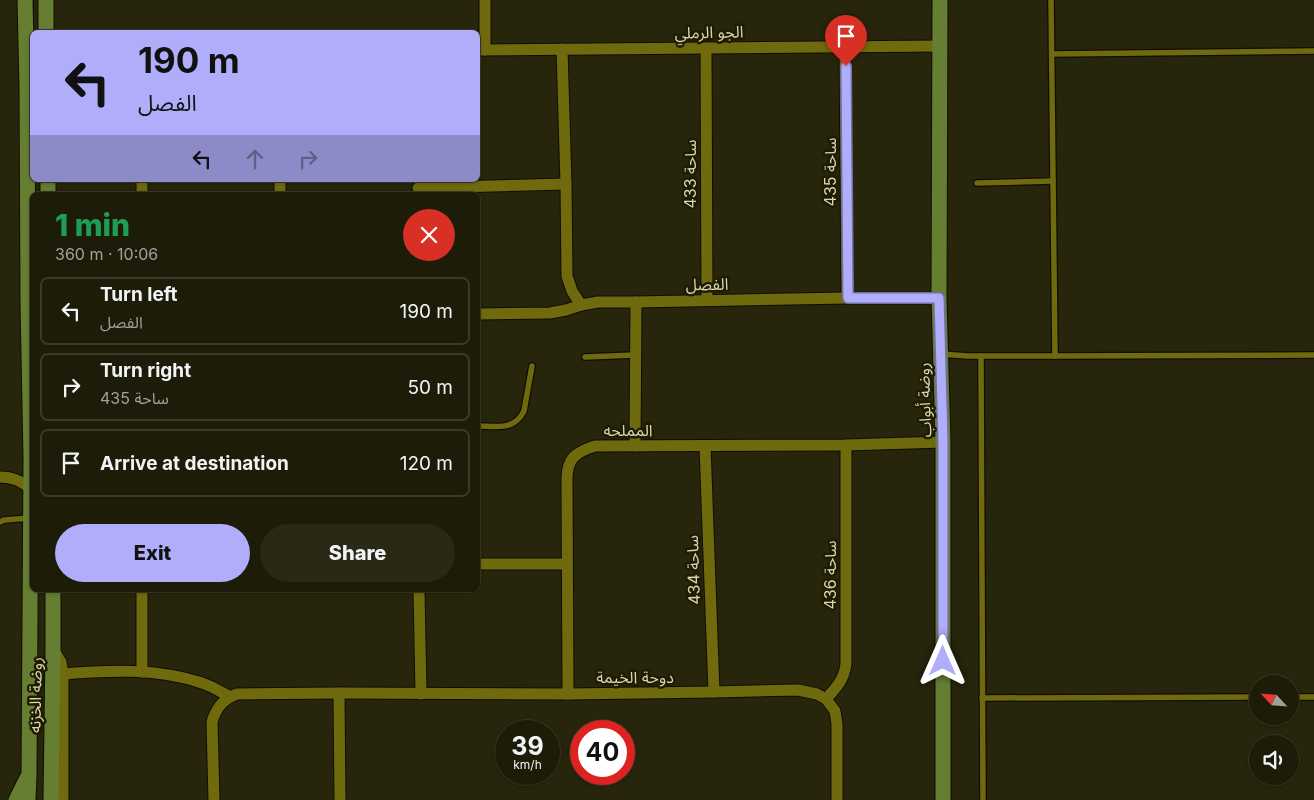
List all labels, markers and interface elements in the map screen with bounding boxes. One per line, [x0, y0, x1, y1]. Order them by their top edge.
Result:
pin [825, 15, 867, 66]
street label: الجو الرملي [674, 21, 744, 45]
icon: arrive [832, 22, 860, 50]
text: 190 m [138, 39, 240, 81]
icon: left [55, 50, 120, 115]
text: الفصل [138, 90, 197, 116]
street label: ساحة 435 [820, 138, 840, 206]
street label: ساحة 433 [680, 139, 700, 209]
icon: left [188, 145, 216, 173]
icon: ahead [241, 145, 269, 173]
icon: right [294, 145, 322, 173]
text: 1 min [55, 207, 130, 243]
button: close [403, 209, 455, 261]
text: 360 m · 10:06 [55, 244, 158, 264]
street label: الفصل [685, 274, 729, 294]
text: Turn left [100, 283, 178, 306]
icon: left [57, 297, 85, 325]
text: 190 m [400, 300, 453, 323]
text: الفصل [100, 312, 143, 332]
text: Turn right [100, 359, 191, 382]
street label: روضة أبواب [913, 362, 935, 438]
icon: right [57, 373, 85, 401]
text: 50 m [407, 376, 453, 399]
text: ساحة 435 [100, 388, 169, 408]
street label: المملحه [603, 420, 653, 440]
icon: arrive [57, 449, 85, 477]
text: Arrive at destination [100, 452, 289, 475]
text: 120 m [400, 452, 453, 475]
button: Exit [55, 524, 250, 582]
button: Share [260, 524, 455, 582]
street label: ساحة 434 [682, 535, 704, 605]
street label: ساحة 436 [820, 540, 840, 610]
position arrow [916, 634, 968, 686]
street label: روضة الخزنه [24, 657, 46, 733]
street label: دوحة الخيمة [596, 667, 674, 687]
north arrow [1249, 675, 1299, 725]
map controls [1249, 675, 1299, 785]
speed limit sign: 40 [570, 720, 635, 785]
text: 39 [511, 731, 544, 761]
button: sound [1249, 735, 1299, 785]
text: km/h [513, 757, 542, 772]

